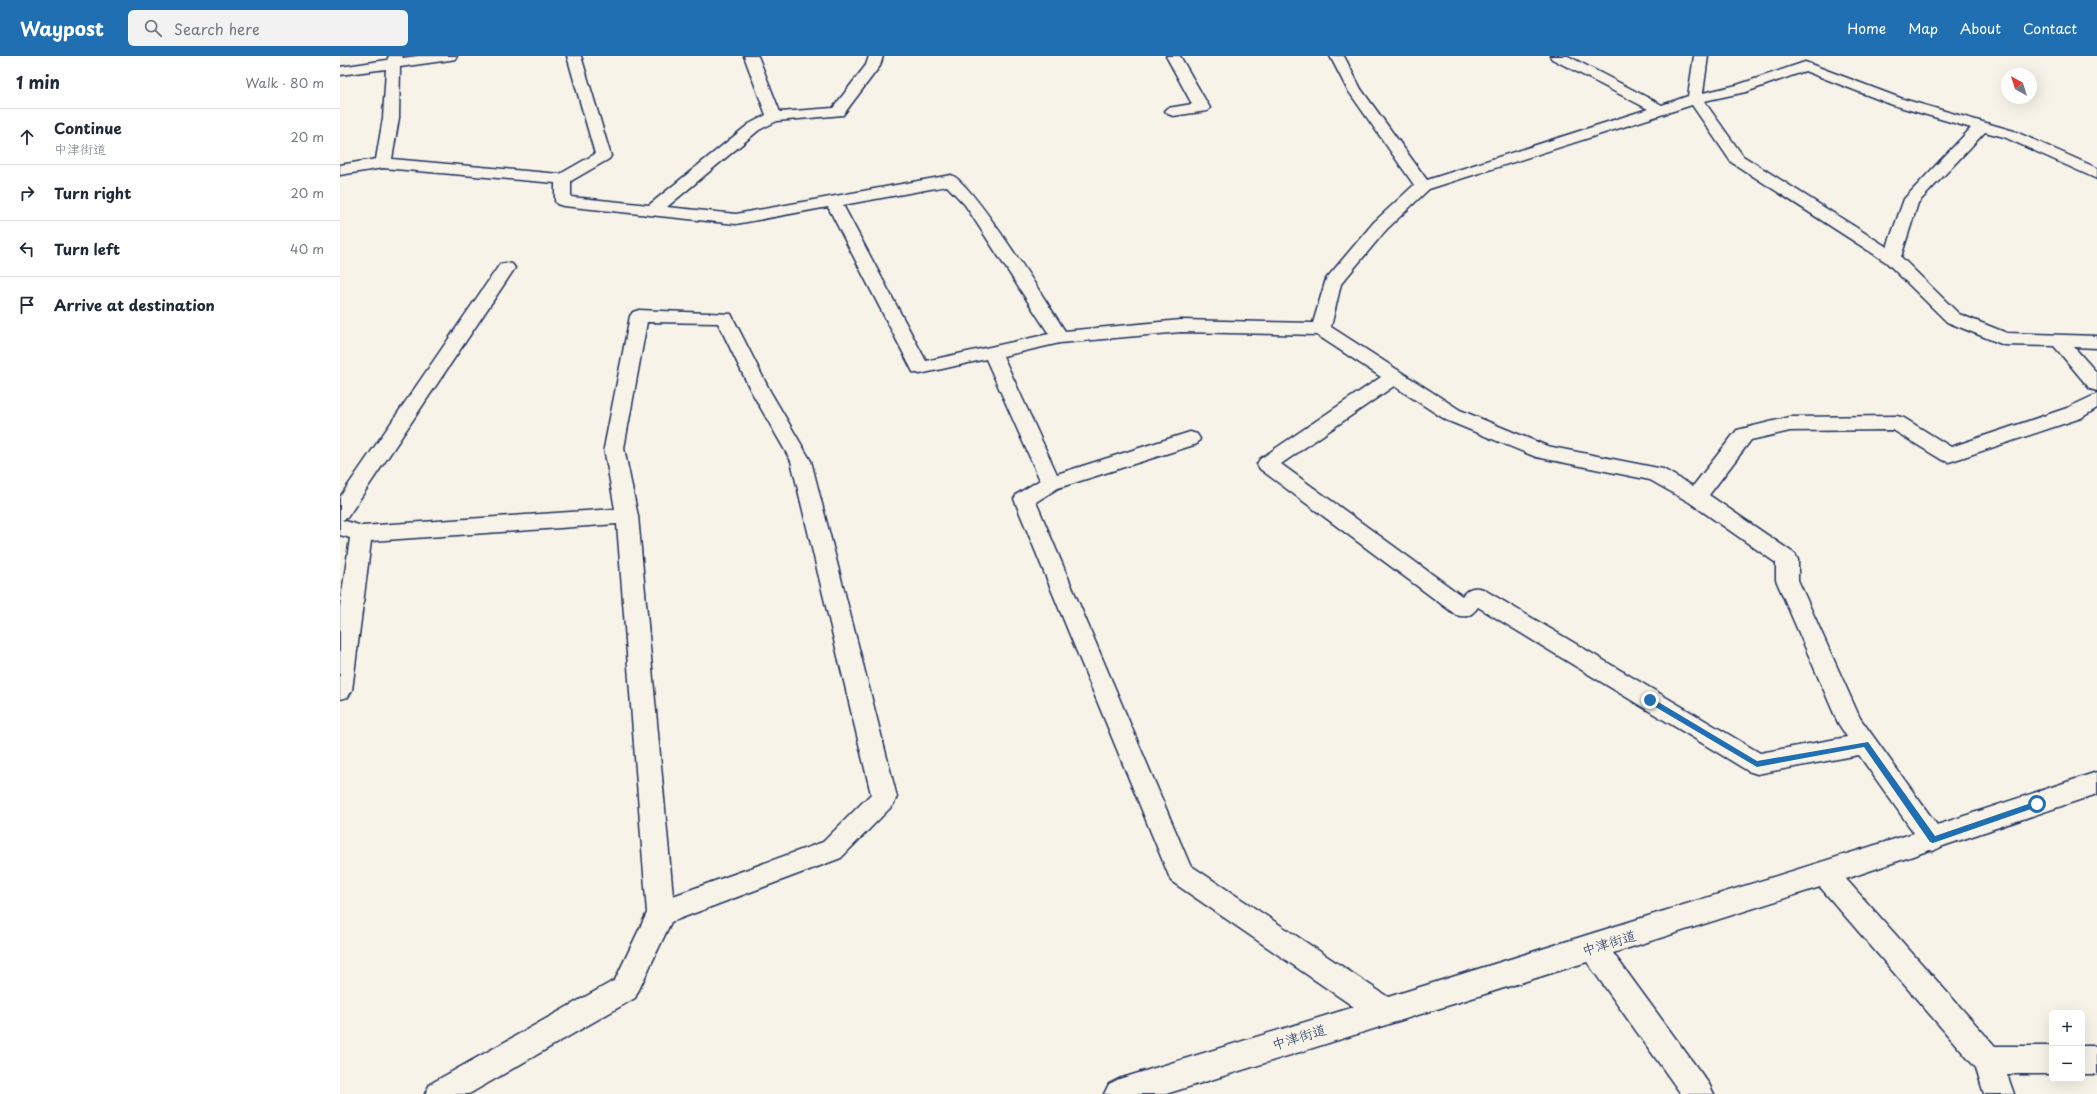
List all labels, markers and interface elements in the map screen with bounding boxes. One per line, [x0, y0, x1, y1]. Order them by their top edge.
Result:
search box [128, 10, 408, 46]
text: Waypost [20, 14, 104, 42]
icon: search [142, 17, 164, 39]
text: Search here [174, 17, 260, 40]
text: Home [1847, 18, 1886, 39]
text: Map [1908, 18, 1938, 39]
text: About [1960, 18, 2001, 39]
text: Contact [2023, 18, 2077, 39]
north arrow [2001, 68, 2037, 104]
text: 1 min [16, 69, 60, 95]
text: Walk · 80 m [246, 73, 324, 92]
text: Continue [54, 116, 122, 139]
icon: ahead [16, 126, 38, 148]
text: 20 m [290, 127, 324, 146]
text: 中津街道 [54, 139, 106, 158]
text: Turn right [54, 181, 131, 204]
icon: right [16, 182, 38, 204]
text: 20 m [290, 183, 324, 202]
text: Turn left [54, 237, 120, 260]
icon: left [16, 238, 38, 260]
text: 40 m [290, 239, 324, 258]
text: Arrive at destination [54, 293, 215, 316]
icon: arrive [16, 294, 38, 316]
route end [1641, 691, 1659, 709]
route start [2028, 795, 2046, 813]
street label: 中津街道 [1579, 924, 1639, 961]
map controls [2049, 1010, 2085, 1082]
button: + [2049, 1010, 2085, 1046]
street label: 中津街道 [1269, 1018, 1329, 1055]
button: − [2049, 1046, 2085, 1082]

